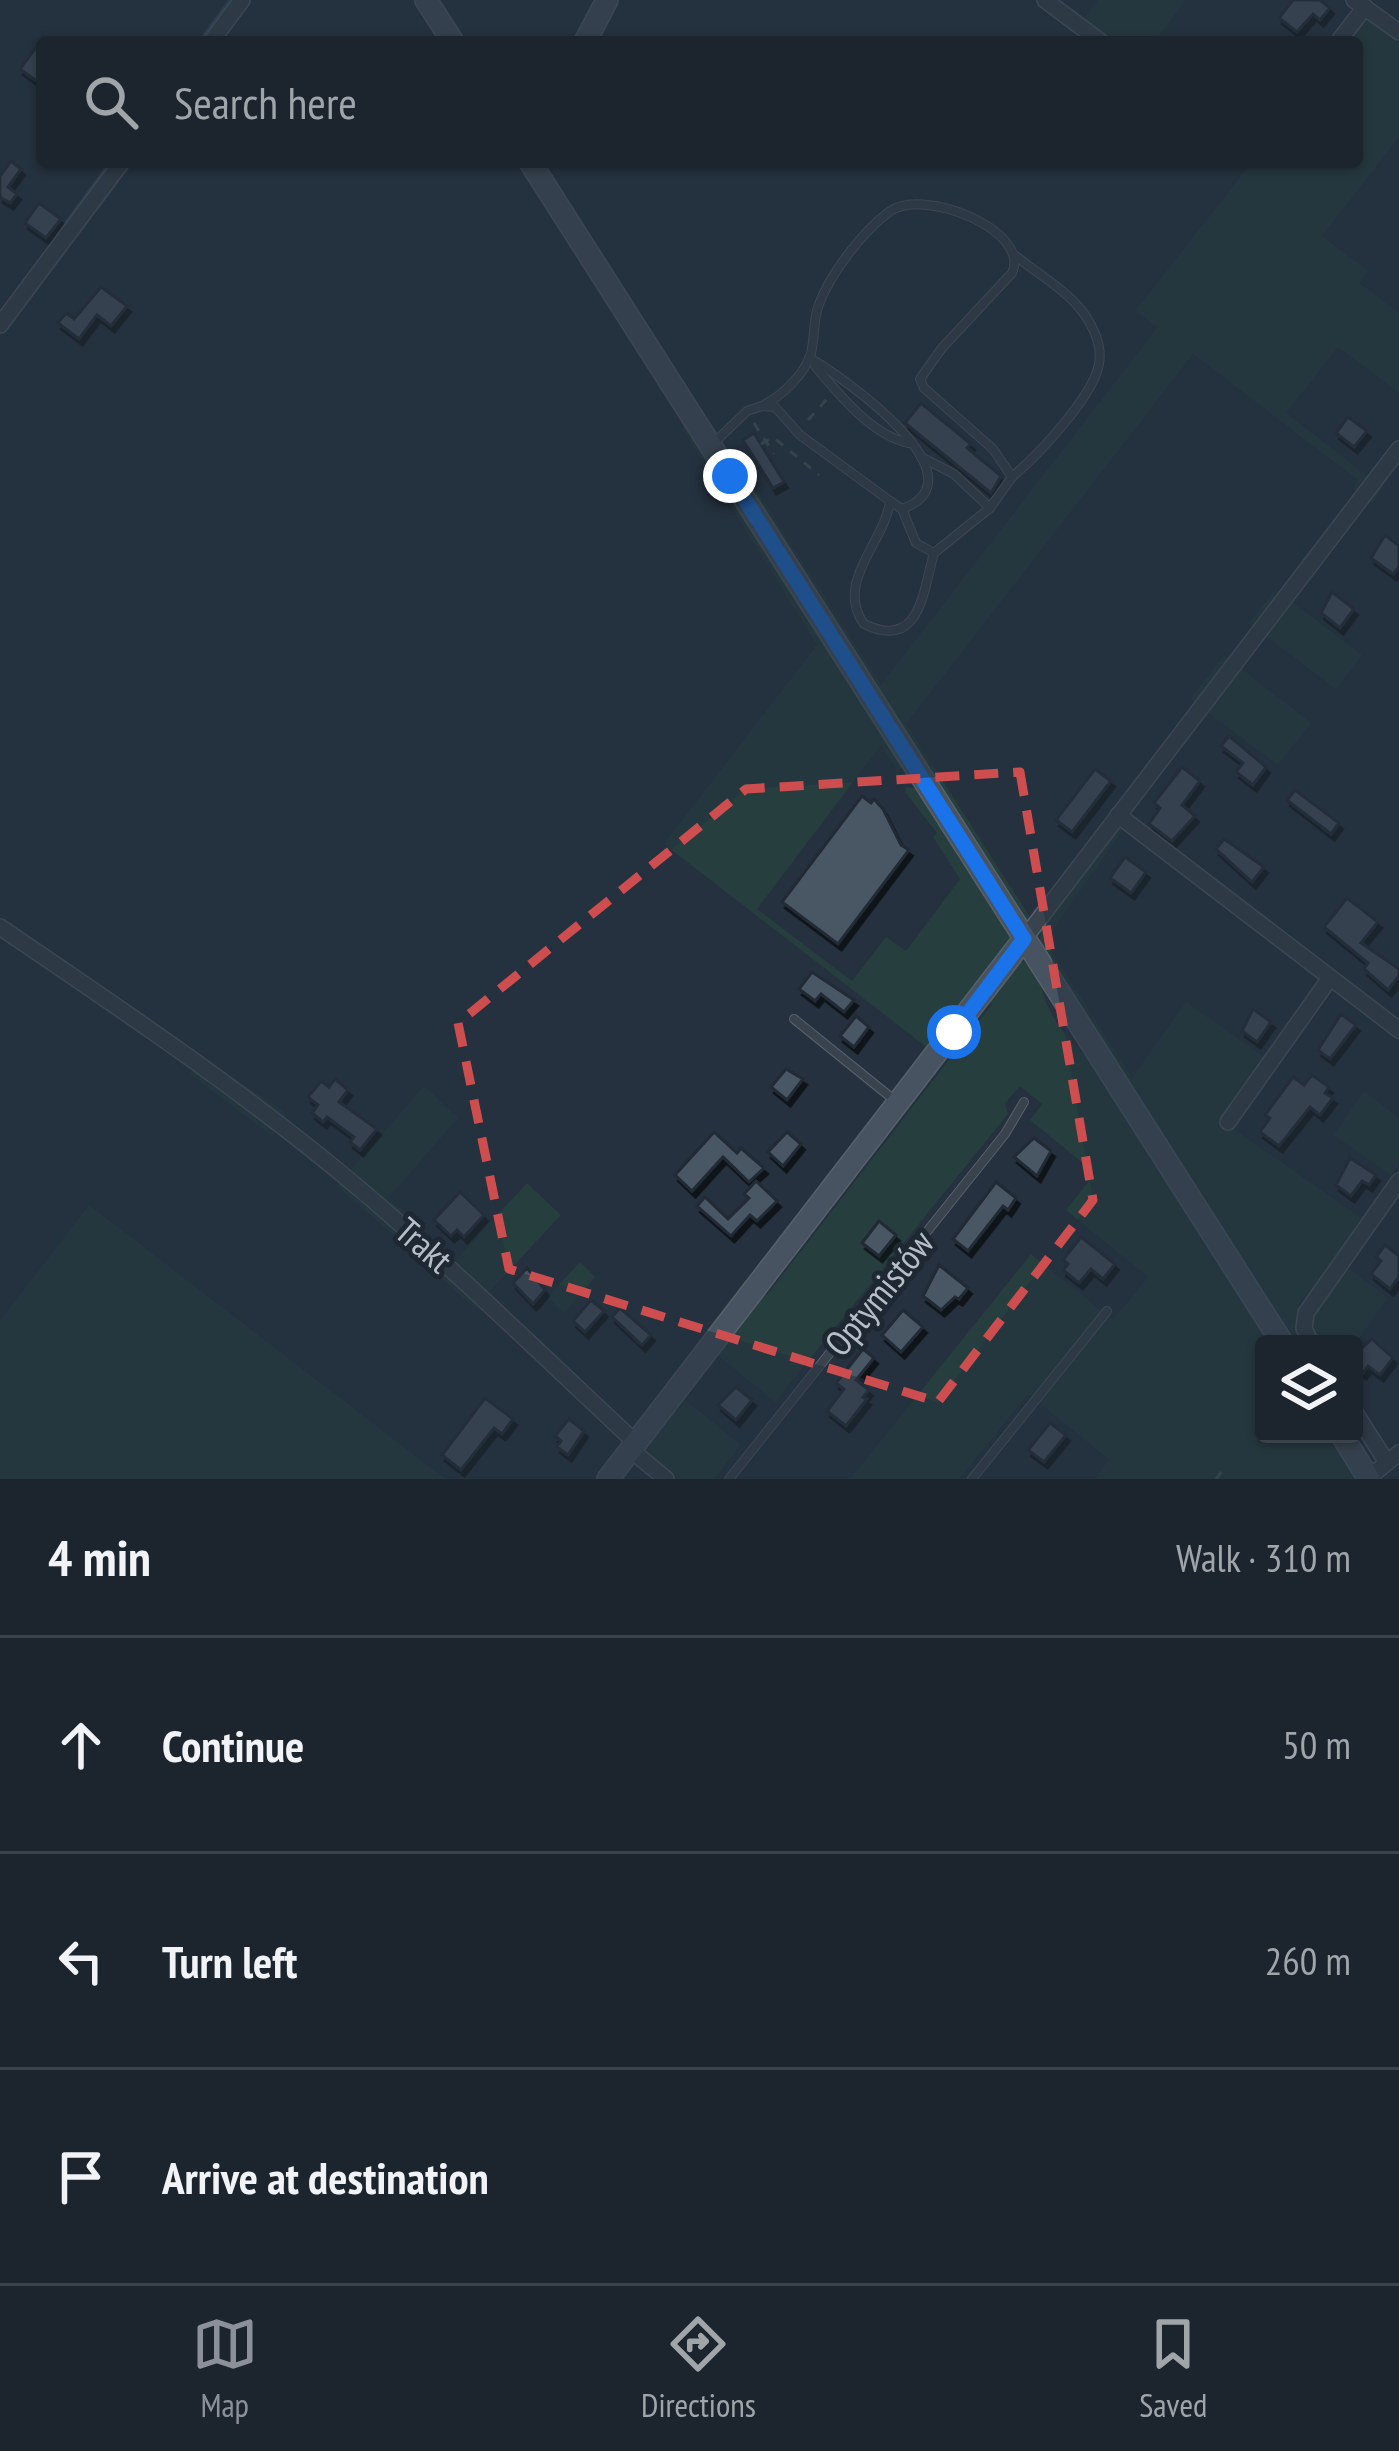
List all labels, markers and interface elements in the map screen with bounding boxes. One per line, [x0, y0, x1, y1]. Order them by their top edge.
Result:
search box [36, 36, 1363, 168]
icon: search [78, 69, 144, 135]
text: Search here [174, 73, 357, 131]
route end [703, 449, 757, 503]
route start [927, 1005, 981, 1059]
street label: Trakt [386, 1207, 463, 1282]
street label: Optymistów [814, 1220, 944, 1365]
map controls [1255, 1335, 1363, 1443]
button: layers [1255, 1335, 1363, 1443]
text: 4 min [48, 1524, 151, 1590]
text: Walk · 310 m [1176, 1532, 1351, 1583]
icon: ahead [48, 1712, 114, 1778]
text: Continue [162, 1716, 304, 1774]
text: 50 m [1282, 1719, 1351, 1770]
icon: left [48, 1928, 114, 1994]
text: Turn left [162, 1932, 297, 1990]
text: 260 m [1265, 1935, 1351, 1986]
icon: arrive [48, 2144, 114, 2210]
text: Arrive at destination [162, 2148, 489, 2206]
tab: Map [192, 2311, 258, 2426]
tab: Directions [641, 2311, 756, 2426]
tab: Saved [1139, 2311, 1207, 2426]

